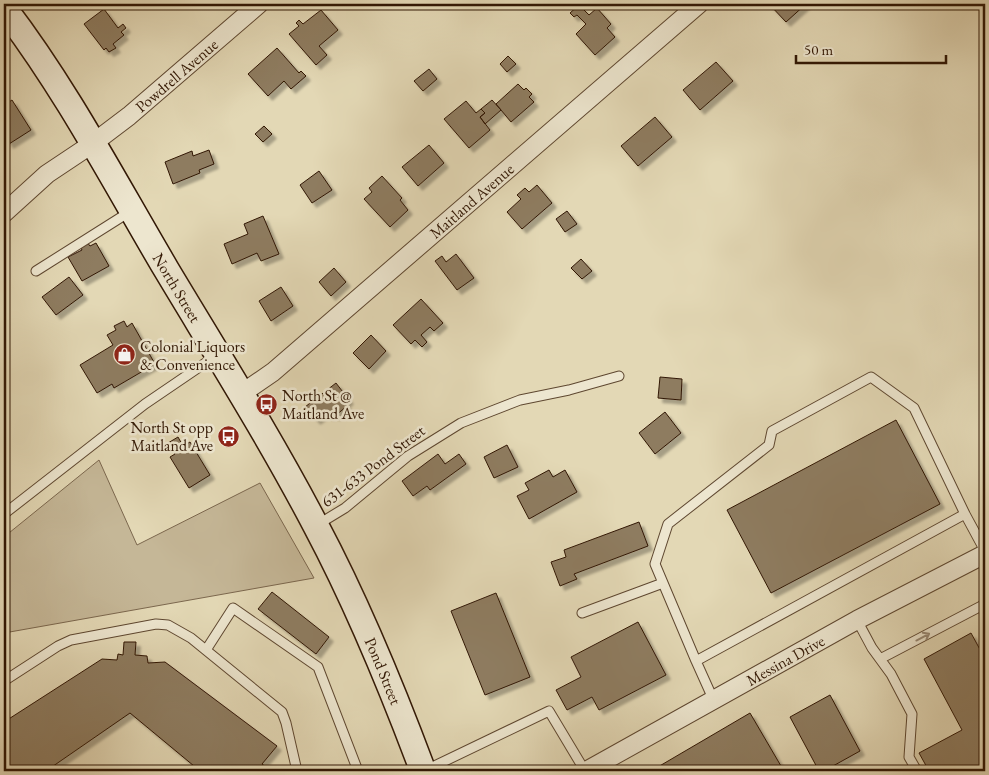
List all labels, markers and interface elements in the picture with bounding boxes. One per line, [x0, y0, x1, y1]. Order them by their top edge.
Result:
scale bar [796, 32, 946, 64]
street label: Powdrell Avenue [131, 34, 222, 117]
text: 50 m [804, 40, 833, 59]
street label: Maitland Avenue [425, 158, 518, 243]
street label: North Street [148, 249, 206, 326]
place label: Colonial Liquors & Convenience [140, 336, 245, 375]
shop icon: Colonial Liquors & Convenience [112, 343, 136, 367]
place label: North St @ Maitland Ave [282, 385, 364, 424]
bus stop icon: North St @ Maitland Ave [254, 392, 278, 416]
place label: North St opp Maitland Ave [130, 417, 213, 456]
street label: 631-633 Pond Street [317, 420, 429, 512]
bus stop icon: North St opp Maitland Ave [217, 424, 241, 448]
street label: Messina Drive [742, 630, 828, 690]
one-way arrow [916, 632, 931, 642]
street label: Pond Street [360, 634, 407, 708]

